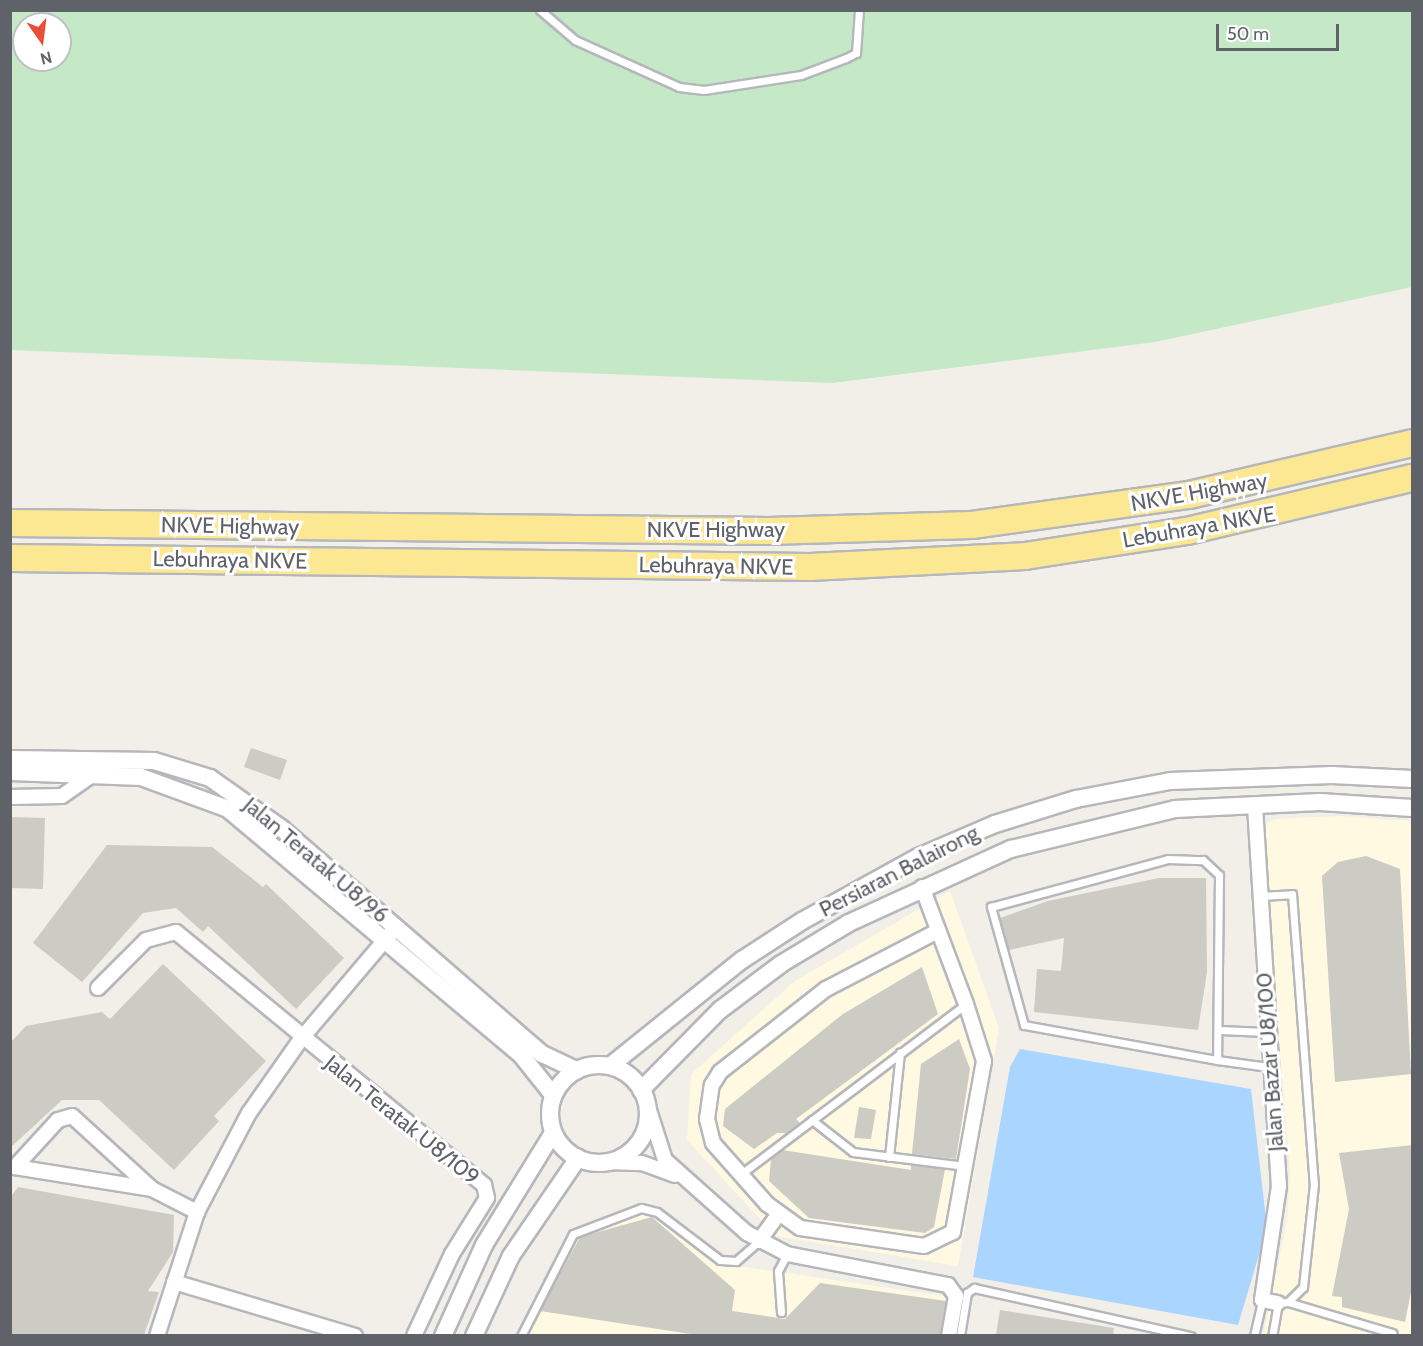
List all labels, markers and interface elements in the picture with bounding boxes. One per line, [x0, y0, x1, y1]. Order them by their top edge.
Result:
north arrow [12, 12, 72, 72]
scale bar [1219, 12, 1342, 50]
text: 50 m [1227, 23, 1269, 45]
text: N [38, 47, 54, 69]
street label: NKVE Highway [1129, 467, 1269, 517]
street label: Lebuhraya NKVE [1121, 501, 1277, 553]
street label: NKVE Highway [161, 512, 299, 540]
street label: NKVE Highway [647, 517, 785, 543]
street label: Lebuhraya NKVE [152, 545, 308, 575]
street label: Lebuhraya NKVE [638, 551, 794, 581]
street label: Jalan Teratak U8/96 [238, 792, 394, 928]
street label: Persiaran Balairong [815, 819, 983, 923]
street label: Jalan Bazar U8/100 [1251, 971, 1289, 1153]
street label: Jalan Teratak U8/109 [319, 1049, 485, 1191]

